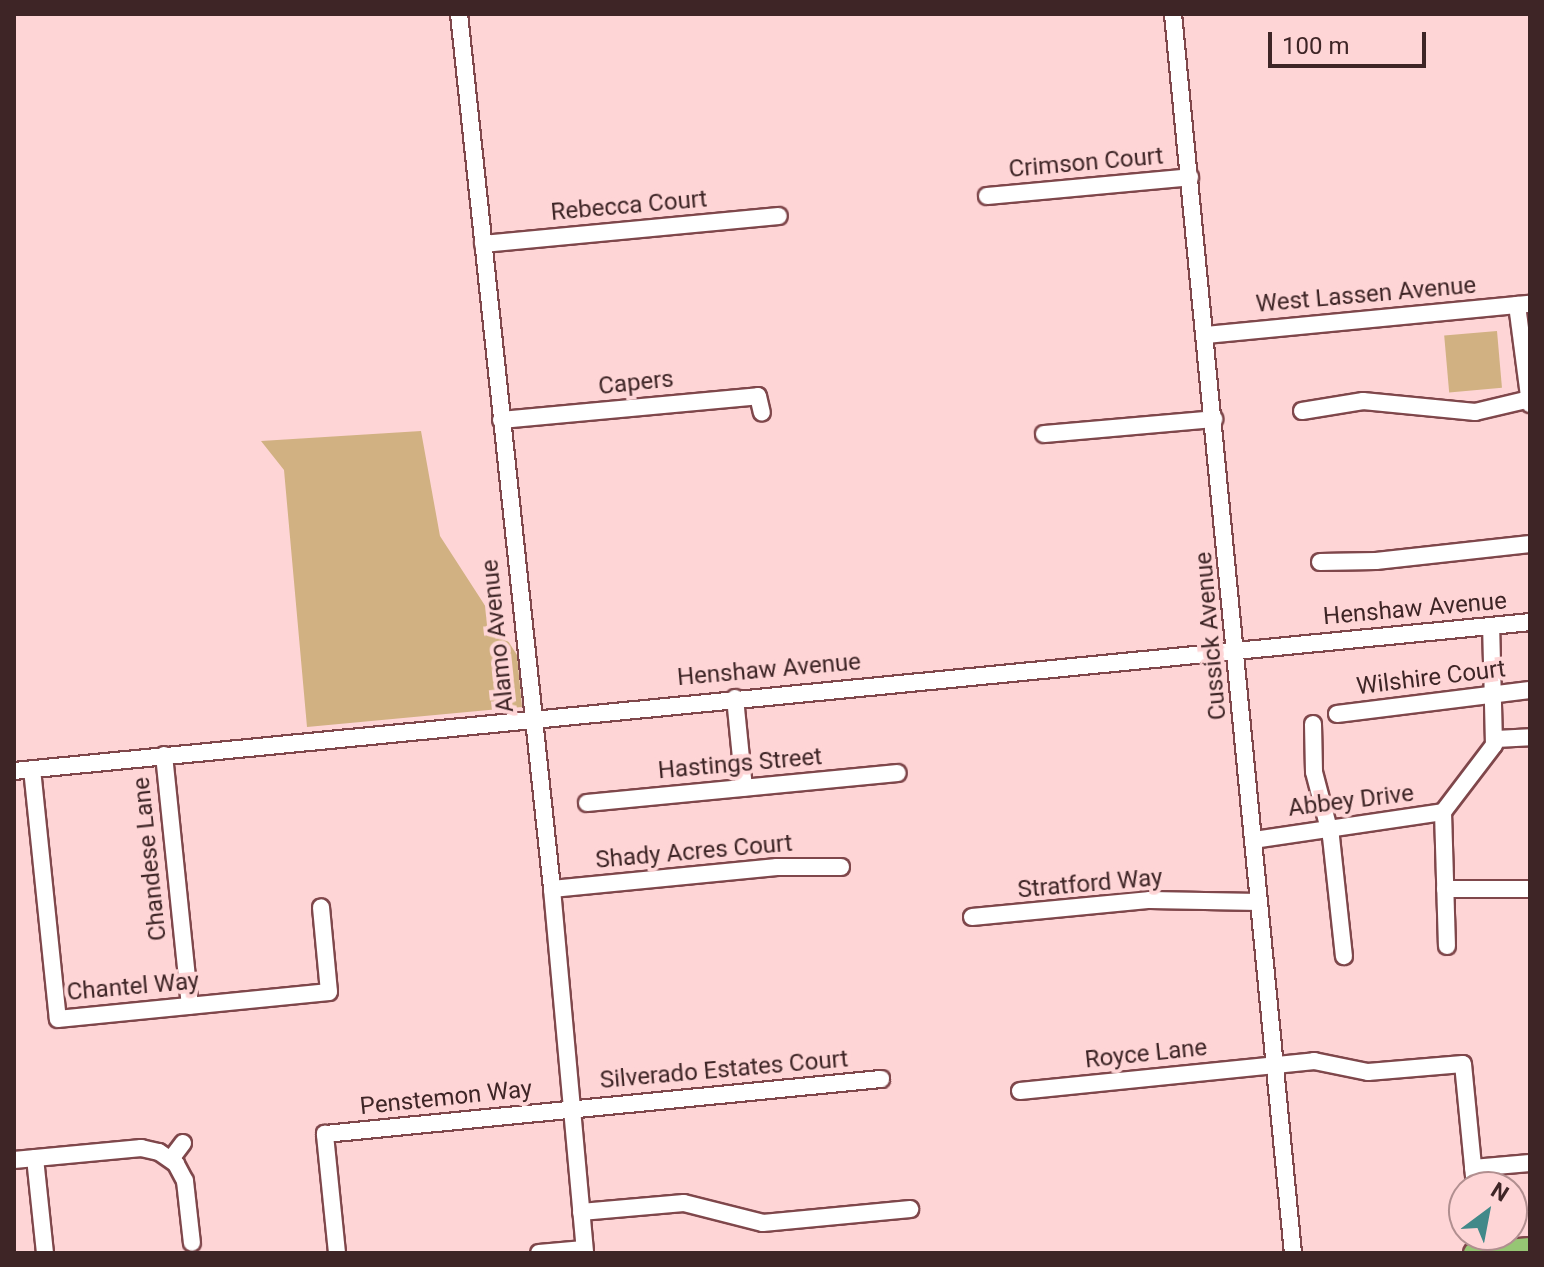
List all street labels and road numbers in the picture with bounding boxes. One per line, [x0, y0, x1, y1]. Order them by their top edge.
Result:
street label: Crimson Court [1008, 142, 1164, 184]
street label: Rebecca Court [550, 185, 708, 227]
street label: West Lassen Avenue [1255, 271, 1477, 319]
street label: Capers [597, 365, 675, 401]
street label: Cussick Avenue [1189, 551, 1233, 721]
street label: Alamo Avenue [476, 558, 520, 714]
street label: Henshaw Avenue [1322, 587, 1508, 631]
street label: Henshaw Avenue [676, 648, 862, 692]
street label: Wilshire Court [1355, 655, 1507, 701]
street label: Hastings Street [657, 742, 823, 786]
street label: Chandese Lane [127, 776, 173, 942]
street label: Abbey Drive [1287, 779, 1415, 823]
street label: Shady Acres Court [594, 829, 794, 875]
street label: Stratford Way [1016, 863, 1164, 905]
street label: Chantel Way [66, 967, 200, 1007]
street label: Royce Lane [1083, 1033, 1209, 1075]
street label: Silverado Estates Court [599, 1045, 849, 1095]
street label: Penstemon Way [358, 1075, 534, 1121]

